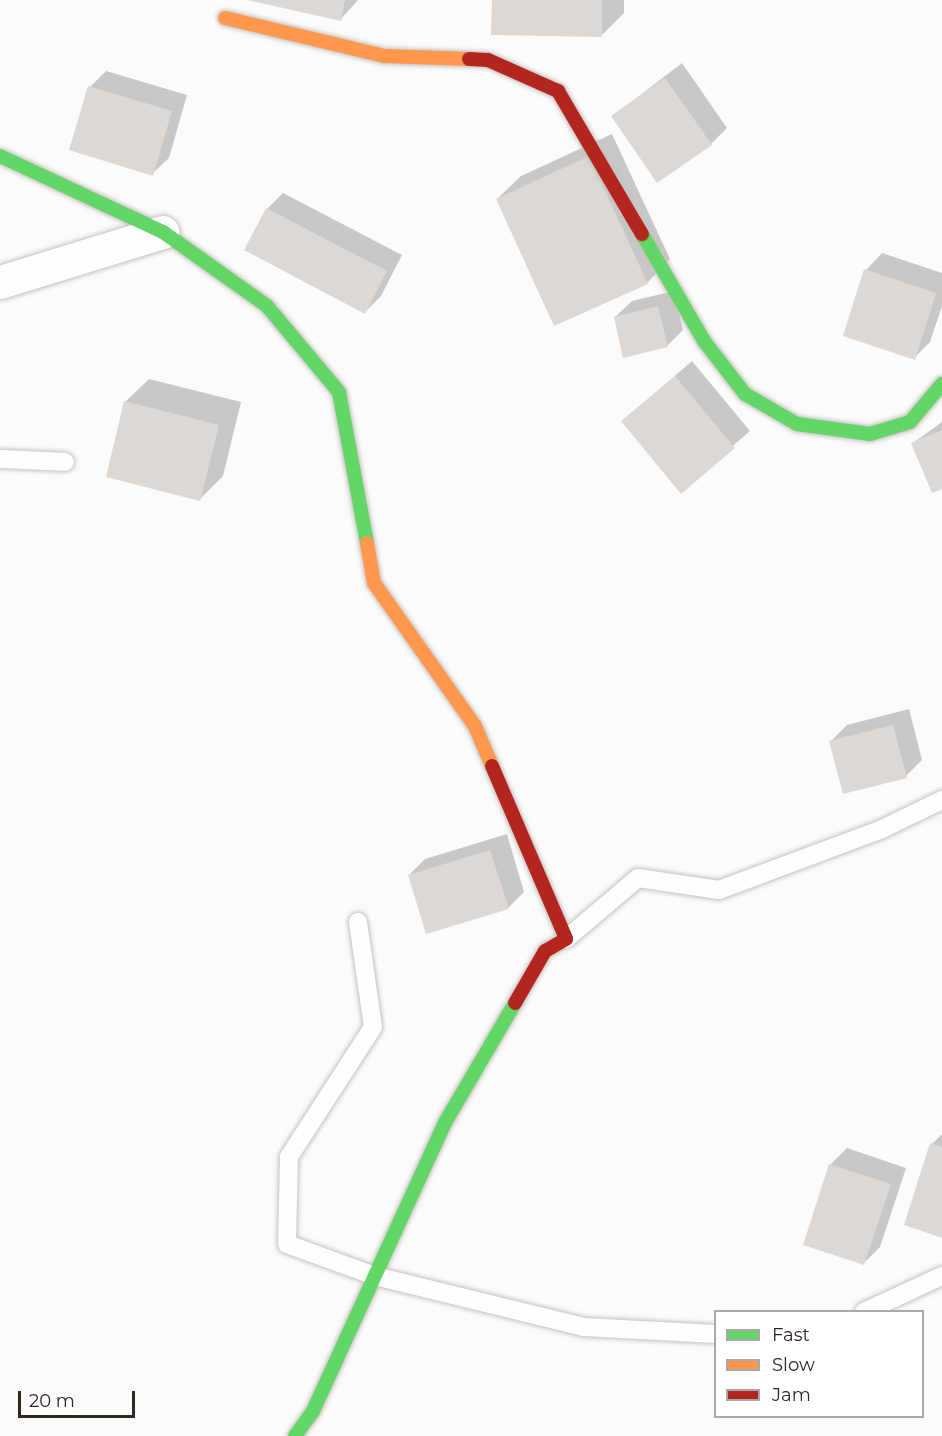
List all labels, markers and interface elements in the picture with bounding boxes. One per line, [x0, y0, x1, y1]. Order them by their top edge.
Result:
legend [714, 1310, 924, 1418]
text: Fast [772, 1324, 810, 1346]
text: Slow [772, 1354, 815, 1376]
scale bar [21, 1379, 138, 1417]
text: Jam [772, 1384, 811, 1406]
text: 20 m [29, 1390, 75, 1412]

